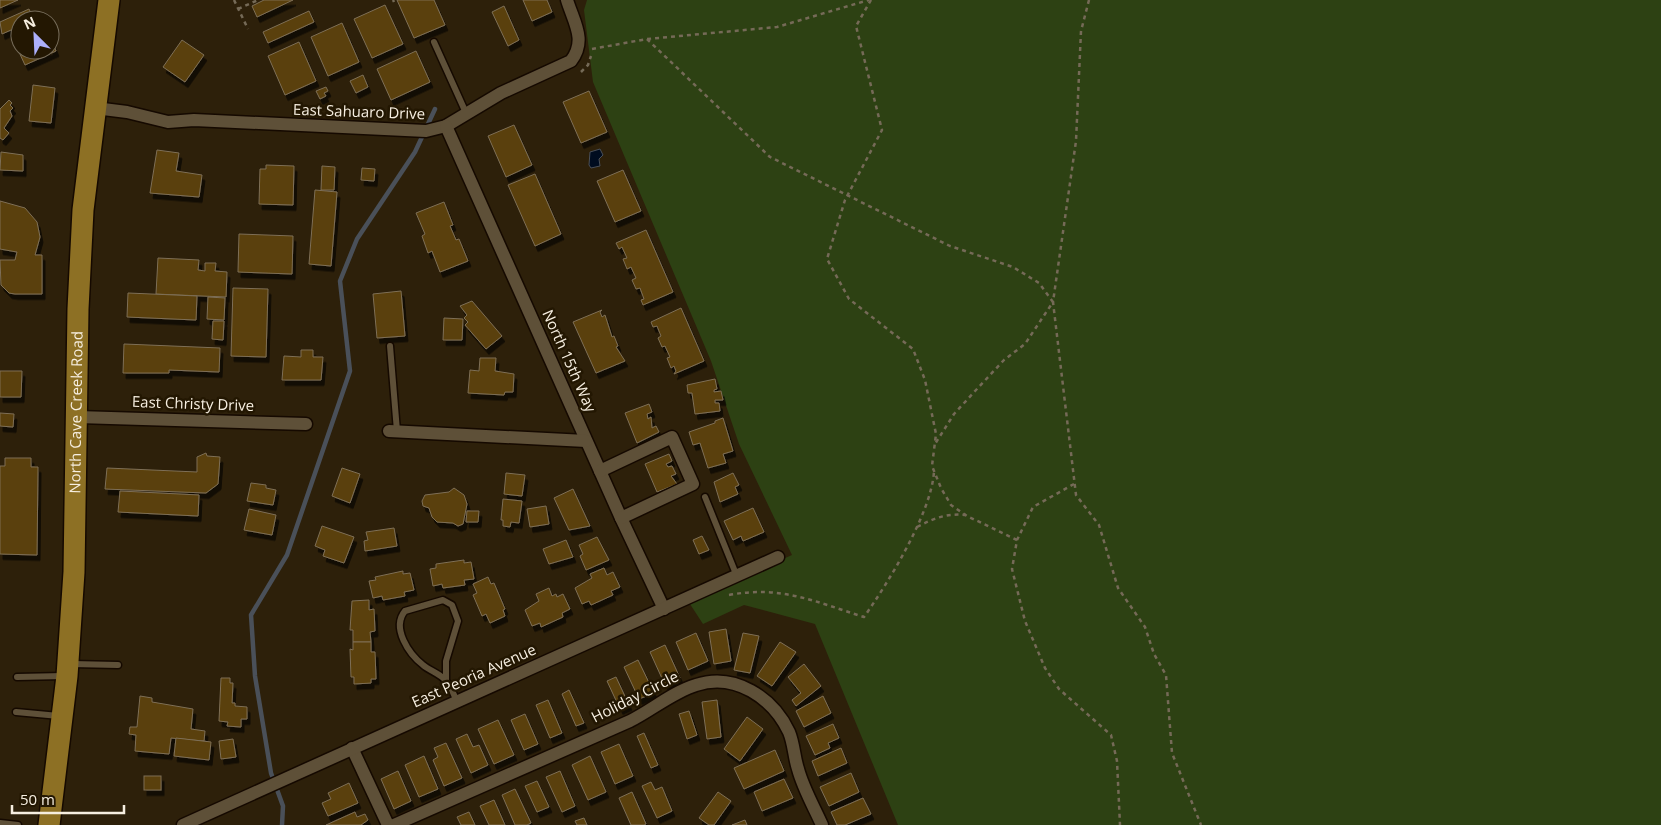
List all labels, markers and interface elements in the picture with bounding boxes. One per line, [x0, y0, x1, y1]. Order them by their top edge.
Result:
north arrow [10, 10, 60, 60]
text: N [20, 12, 39, 34]
street label: East Sahuaro Drive [293, 99, 425, 123]
street label: North 15th Way [538, 306, 602, 415]
street label: North Cave Creek Road [64, 331, 87, 494]
street label: East Christy Drive [132, 391, 254, 415]
street label: East Peoria Avenue [408, 639, 539, 711]
street label: Holiday Circle [588, 666, 682, 727]
scale bar [12, 782, 125, 814]
text: 50 m [20, 789, 55, 809]

